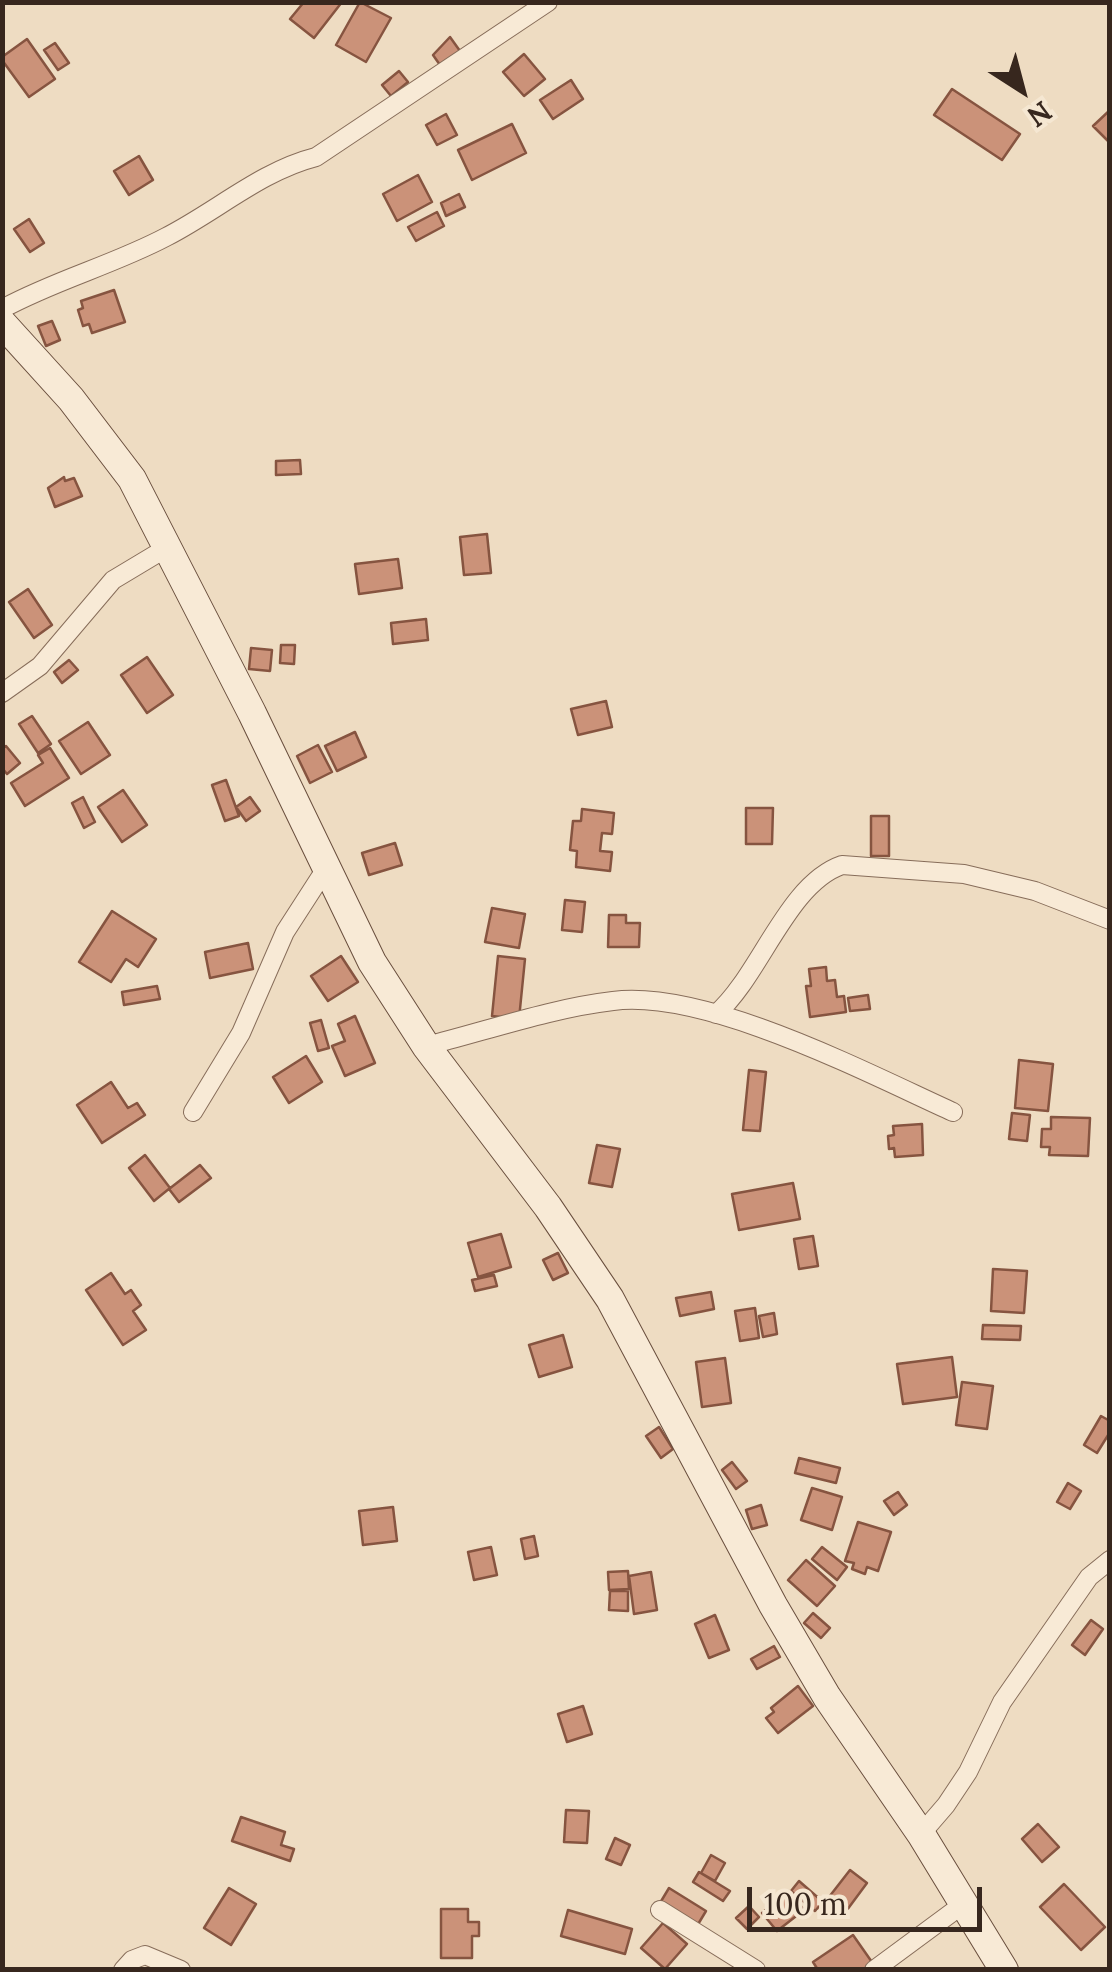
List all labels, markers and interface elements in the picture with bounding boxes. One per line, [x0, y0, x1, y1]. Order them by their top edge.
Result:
north arrow [972, 40, 1072, 140]
text: N [1020, 93, 1059, 135]
scale bar [752, 1867, 987, 1929]
text: 100 m [764, 1885, 847, 1923]

